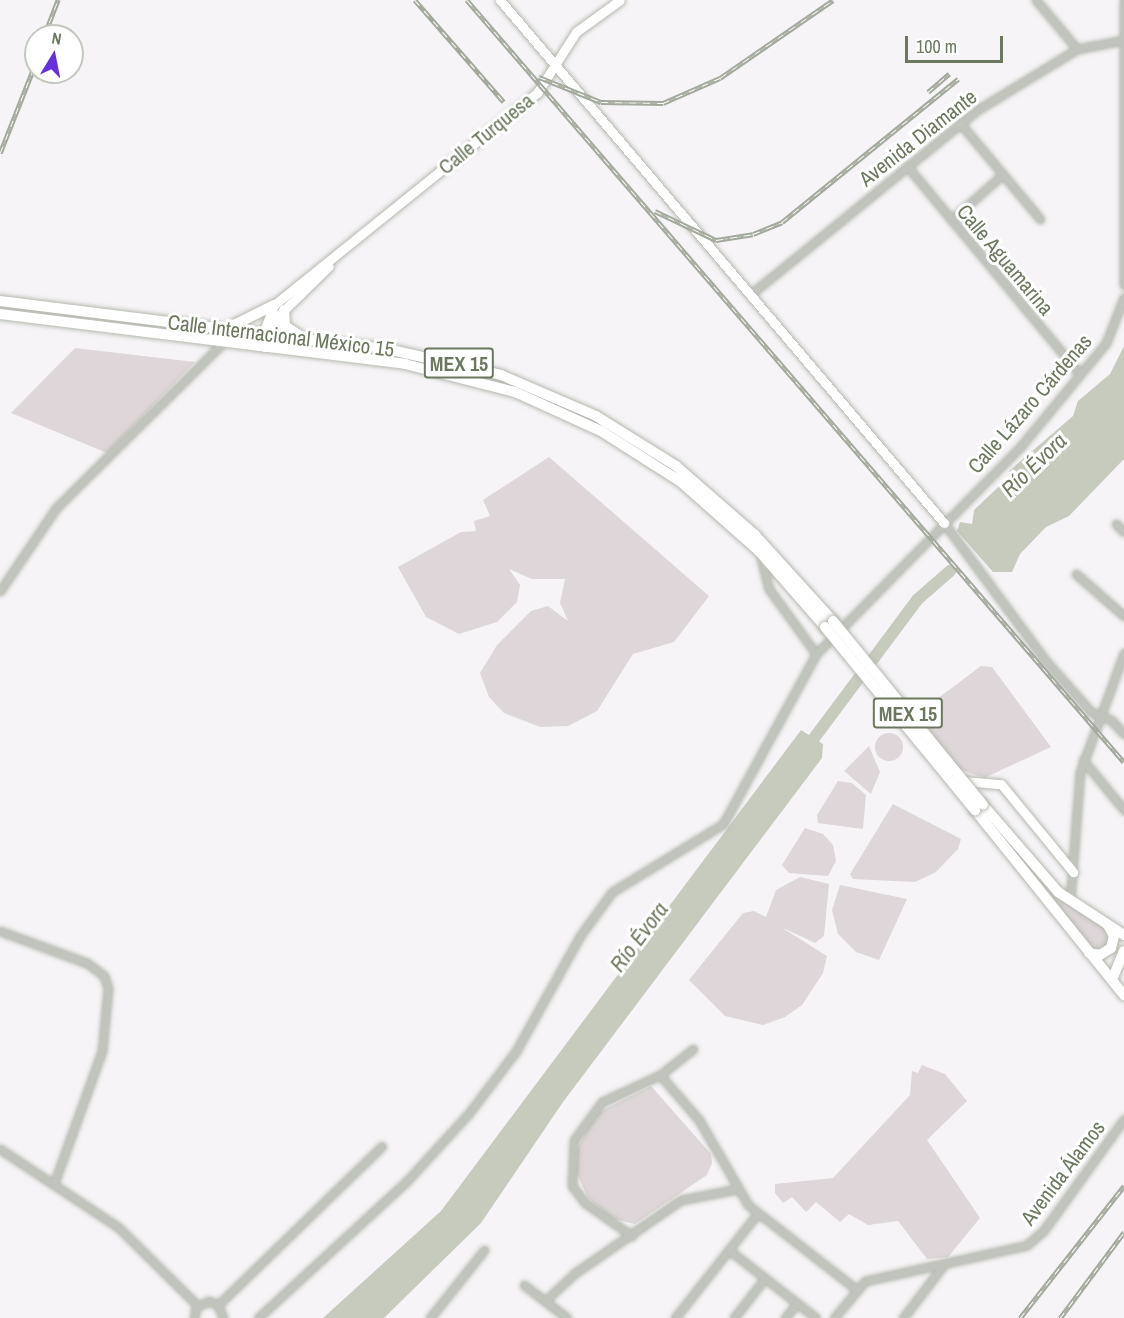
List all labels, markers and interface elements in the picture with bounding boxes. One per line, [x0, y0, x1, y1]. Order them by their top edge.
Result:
north arrow [24, 24, 84, 84]
scale bar [908, 24, 1006, 62]
text: N [50, 27, 63, 50]
text: 100 m [916, 34, 957, 59]
street label: Avenida Diamante [854, 84, 982, 192]
street label: Calle Turquesa [433, 88, 539, 180]
street label: Calle Aguamarina [951, 199, 1059, 321]
street label: Calle Internacional México 15 [166, 310, 396, 362]
street label: Calle Lázaro Cárdenas [963, 329, 1097, 479]
road number: MEX 15 [423, 346, 495, 380]
water label: Río Évora [996, 428, 1072, 502]
road number: MEX 15 [872, 696, 944, 730]
water label: Río Évora [604, 897, 674, 977]
street label: Avenida Álamos [1015, 1115, 1111, 1231]

